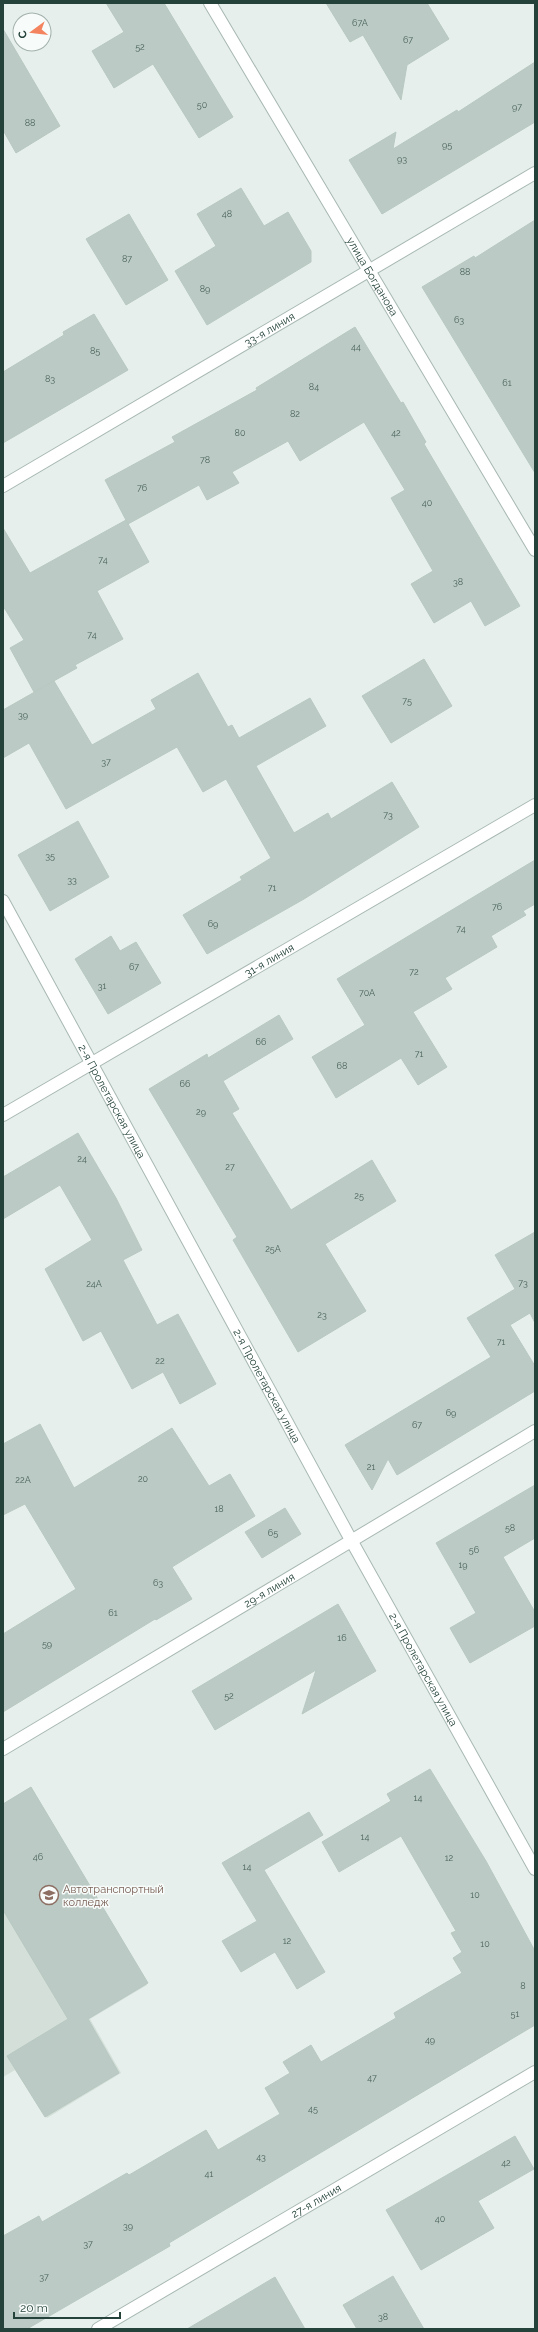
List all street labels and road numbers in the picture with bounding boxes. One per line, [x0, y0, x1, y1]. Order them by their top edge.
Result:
street label: улица Богданова [344, 235, 400, 318]
street label: 33-я линия [242, 310, 297, 350]
street label: 31-я линия [242, 941, 296, 980]
street label: 2-я Пролетарская улица [75, 1042, 148, 1161]
street label: 2-я Пролетарская улица [230, 1327, 303, 1445]
street label: 29-я линия [242, 1570, 297, 1611]
street label: 2-я Пролетарская улица [386, 1611, 460, 1729]
street label: 27-я линия [289, 2181, 344, 2221]

